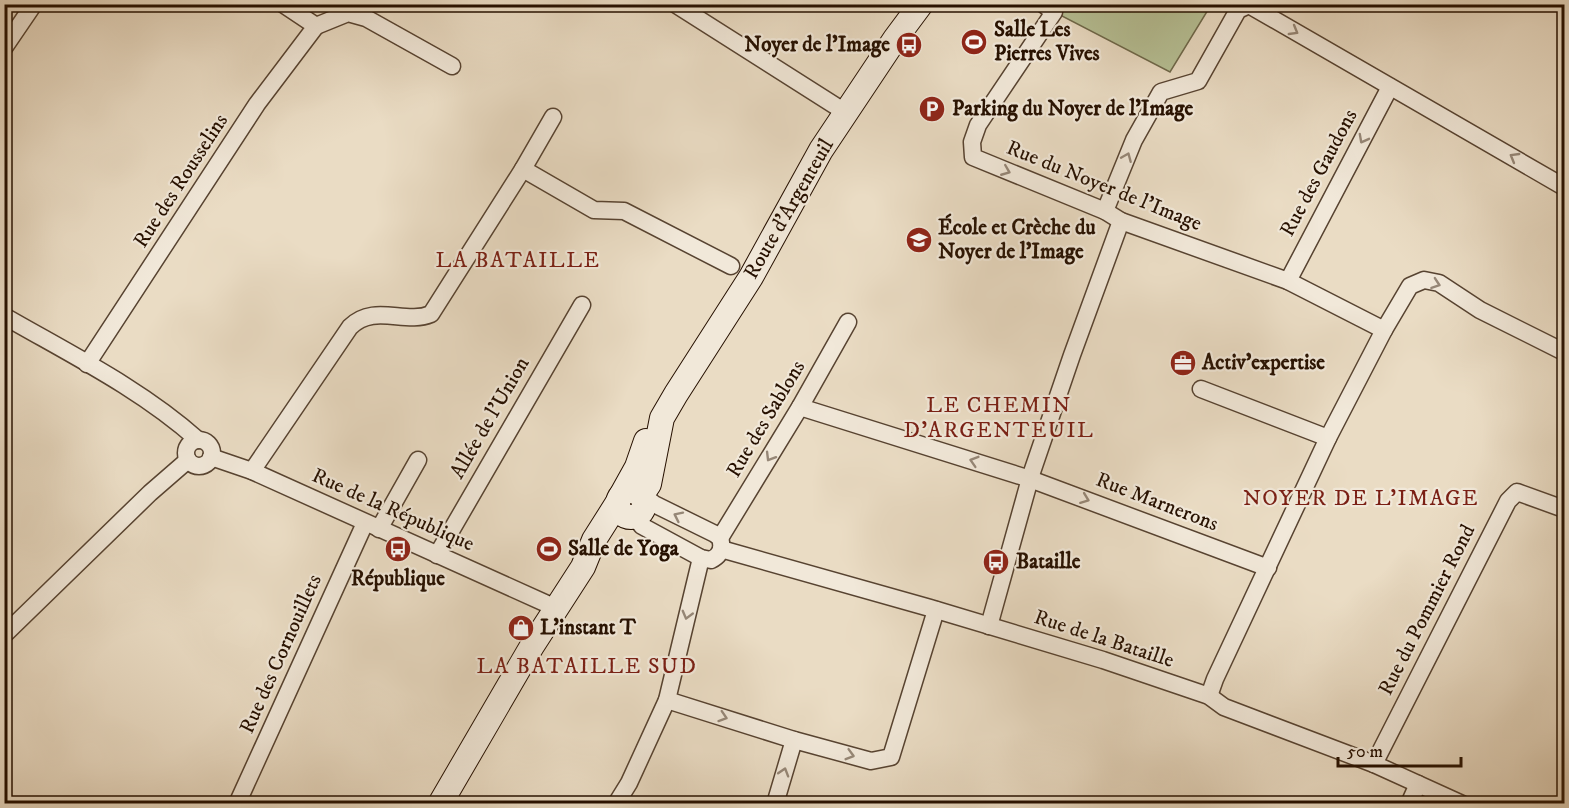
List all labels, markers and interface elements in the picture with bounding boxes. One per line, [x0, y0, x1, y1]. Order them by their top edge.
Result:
place label: Salle Les Pierres Vives [994, 17, 1100, 67]
one-way arrow [1288, 23, 1298, 35]
sports icon: Salle Les Pierres Vives [959, 27, 989, 57]
bus stop icon: Noyer de l'Image [894, 30, 924, 60]
place label: Noyer de l'Image [744, 32, 890, 58]
parking icon: Parking du Noyer de l'Image [917, 94, 947, 124]
place label: Parking du Noyer de l'Image [952, 96, 1193, 122]
street label: Rue des Gaudons [1275, 105, 1363, 241]
street label: Rue des Rousselins [128, 109, 234, 253]
one-way arrow [1359, 132, 1370, 143]
street label: Route d'Argenteuil [738, 134, 840, 284]
street label: Rue du Noyer de l'Image [1003, 135, 1206, 237]
one-way arrow [1120, 152, 1132, 163]
one-way arrow [1510, 153, 1520, 165]
one-way arrow [999, 164, 1010, 176]
place label: École et Crèche du Noyer de l'Image [938, 213, 1096, 265]
school or university icon: École et Crèche du Noyer de l'Image [904, 225, 934, 255]
district label: LA BATAILLE [435, 247, 601, 274]
one-way arrow [1431, 277, 1441, 289]
office icon: Activ'expertise [1168, 348, 1198, 378]
place label: Activ'expertise [1201, 350, 1325, 376]
street label: Allée de l'Union [445, 352, 535, 484]
street label: Rue des Sablons [721, 356, 811, 482]
district label: LE CHEMIN D'ARGENTEUIL [904, 392, 1094, 444]
one-way arrow [765, 451, 777, 461]
one-way arrow [969, 456, 980, 468]
street label: Rue de la République [308, 463, 478, 558]
street label: Rue Marnerons [1092, 467, 1222, 537]
district label: NOYER DE L'IMAGE [1243, 485, 1479, 512]
one-way arrow [1079, 492, 1090, 504]
one-way arrow [673, 511, 684, 523]
street label: Rue du Pommier Rond [1373, 520, 1481, 700]
bus stop icon: République [383, 534, 413, 564]
sports icon: Salle de Yoga [534, 534, 564, 564]
place label: Salle de Yoga [568, 536, 680, 562]
bus stop icon: Bataille [981, 547, 1011, 577]
place label: Bataille [1016, 549, 1081, 575]
place label: République [351, 566, 445, 592]
street label: Rue des Cornouillets [234, 570, 328, 738]
street label: Rue de la Bataille [1031, 604, 1177, 674]
one-way arrow [682, 609, 694, 620]
shop icon: L'instant T [506, 613, 536, 643]
place label: L'instant T [540, 615, 637, 641]
district label: LA BATAILLE SUD [477, 653, 697, 680]
one-way arrow [717, 710, 728, 722]
scale bar [1338, 730, 1461, 768]
text: 50 m [1347, 741, 1383, 763]
one-way arrow [845, 748, 855, 761]
one-way arrow [777, 767, 790, 778]

